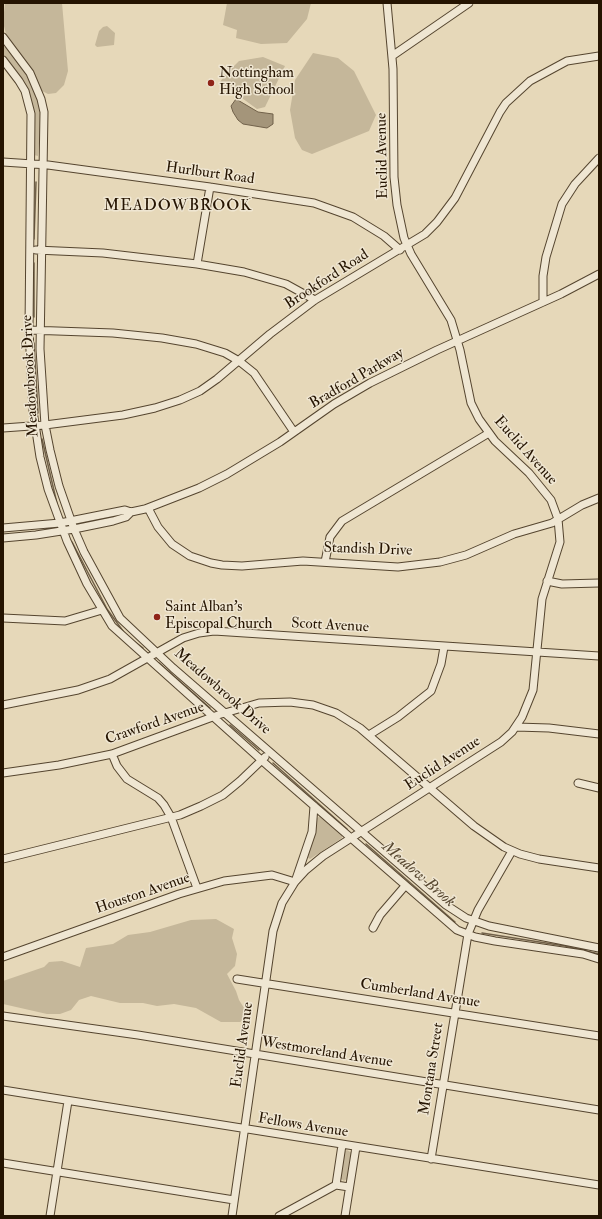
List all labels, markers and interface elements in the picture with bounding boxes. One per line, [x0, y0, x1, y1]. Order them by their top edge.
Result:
place label: Nottingham High School [219, 65, 294, 100]
marker: Nottingham High School [206, 78, 216, 88]
street label: Euclid Avenue [373, 113, 393, 199]
street label: Hurlburt Road [165, 159, 255, 189]
district label: MEADOWBROOK [104, 197, 252, 217]
street label: Brookford Road [282, 246, 372, 314]
street label: Meadowbrook Drive [19, 314, 43, 438]
street label: Bradford Parkway [307, 345, 407, 413]
street label: Euclid Avenue [489, 413, 561, 489]
street label: Standish Drive [323, 539, 413, 561]
place label: Saint Alban's Episcopal Church [165, 599, 272, 634]
marker: Saint Alban's Episcopal Church [152, 612, 162, 622]
street label: Scott Avenue [291, 615, 369, 637]
street label: Meadowbrook Drive [170, 645, 274, 739]
street label: Crawford Avenue [103, 699, 207, 749]
street label: Euclid Avenue [402, 733, 484, 795]
water label: Meadow Brook [377, 838, 459, 912]
street label: Houston Avenue [93, 869, 193, 919]
street label: Cumberland Avenue [359, 976, 481, 1012]
street label: Euclid Avenue [228, 1001, 258, 1089]
street label: Montana Street [416, 1022, 448, 1116]
street label: Westmoreland Avenue [260, 1034, 394, 1072]
street label: Fellows Avenue [257, 1110, 349, 1142]

